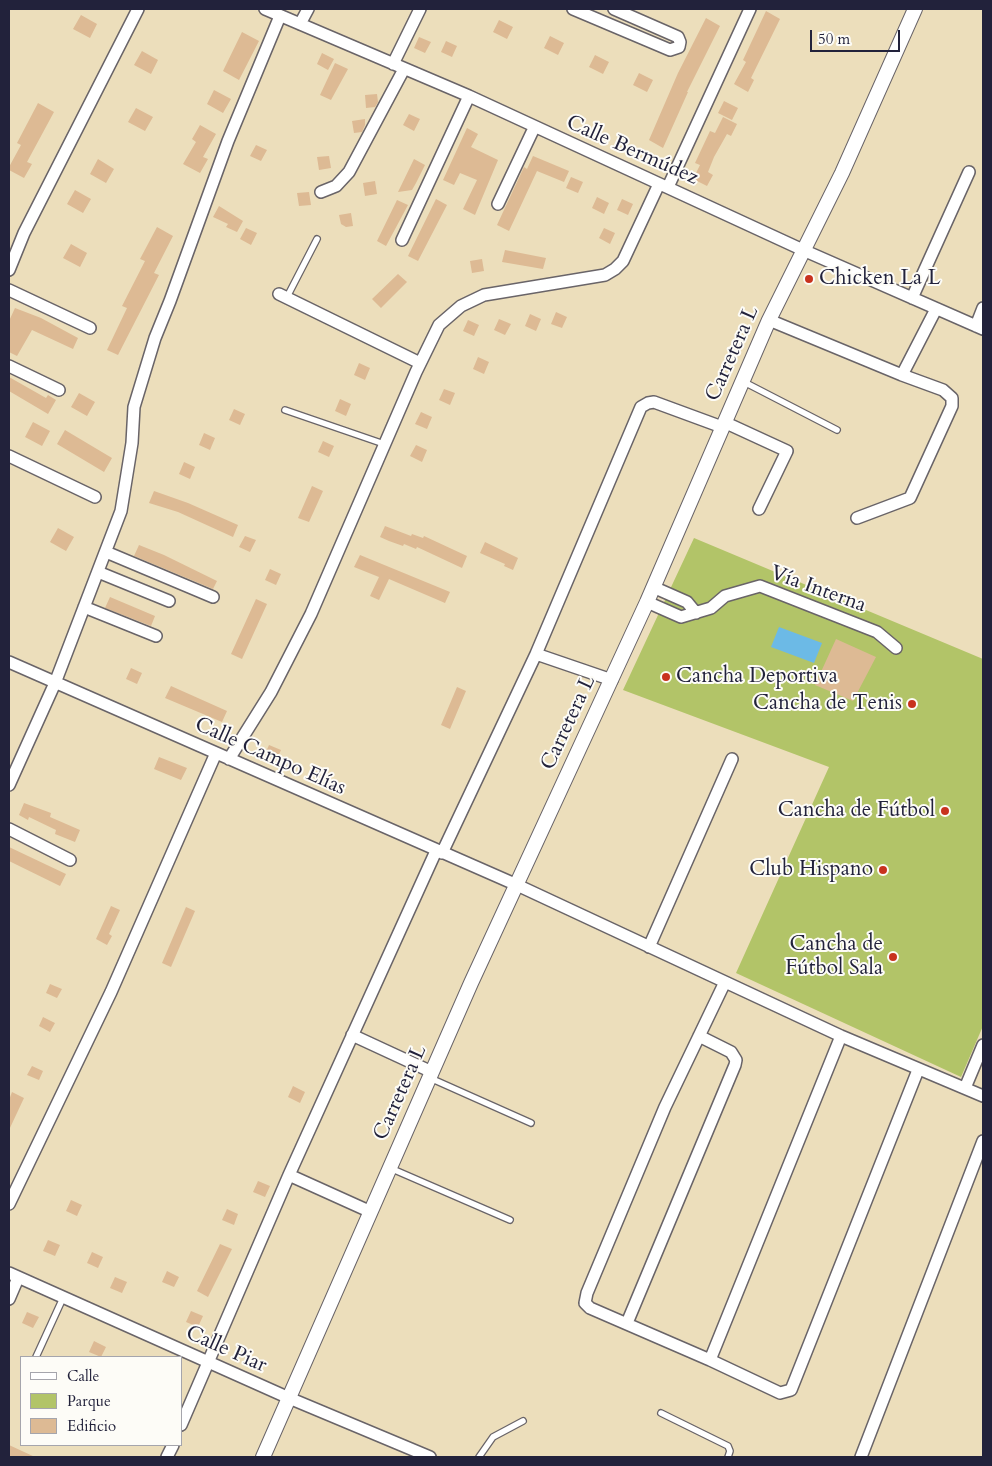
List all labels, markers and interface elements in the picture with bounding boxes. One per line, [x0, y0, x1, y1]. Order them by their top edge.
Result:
scale bar [812, 20, 902, 52]
text: 50 m [818, 29, 850, 49]
street label: Calle Bermúdez [562, 111, 702, 191]
place label: Chicken La L [819, 266, 941, 292]
marker: Chicken La L [803, 273, 815, 285]
street label: Carretera L [701, 303, 765, 405]
street label: Vía Interna [767, 561, 869, 619]
place label: Cancha Deportiva [676, 664, 838, 690]
marker: Cancha Deportiva [660, 671, 672, 683]
street label: Carretera L [536, 672, 602, 774]
place label: Cancha de Tenis [753, 691, 902, 717]
marker: Cancha de Tenis [906, 698, 918, 710]
street label: Calle Campo Elías [191, 712, 349, 802]
place label: Cancha de Fútbol [778, 798, 935, 824]
marker: Cancha de Fútbol [939, 805, 951, 817]
place label: Club Hispano [749, 857, 873, 883]
marker: Club Hispano [877, 864, 889, 876]
place label: Cancha de Fútbol Sala [785, 932, 883, 982]
marker: Cancha de Fútbol Sala [887, 951, 899, 963]
street label: Carretera L [369, 1042, 433, 1144]
street label: Calle Piar [182, 1321, 270, 1379]
legend [20, 1356, 182, 1446]
text: Calle [67, 1366, 99, 1386]
text: Parque [67, 1391, 111, 1411]
text: Edificio [67, 1416, 116, 1436]

